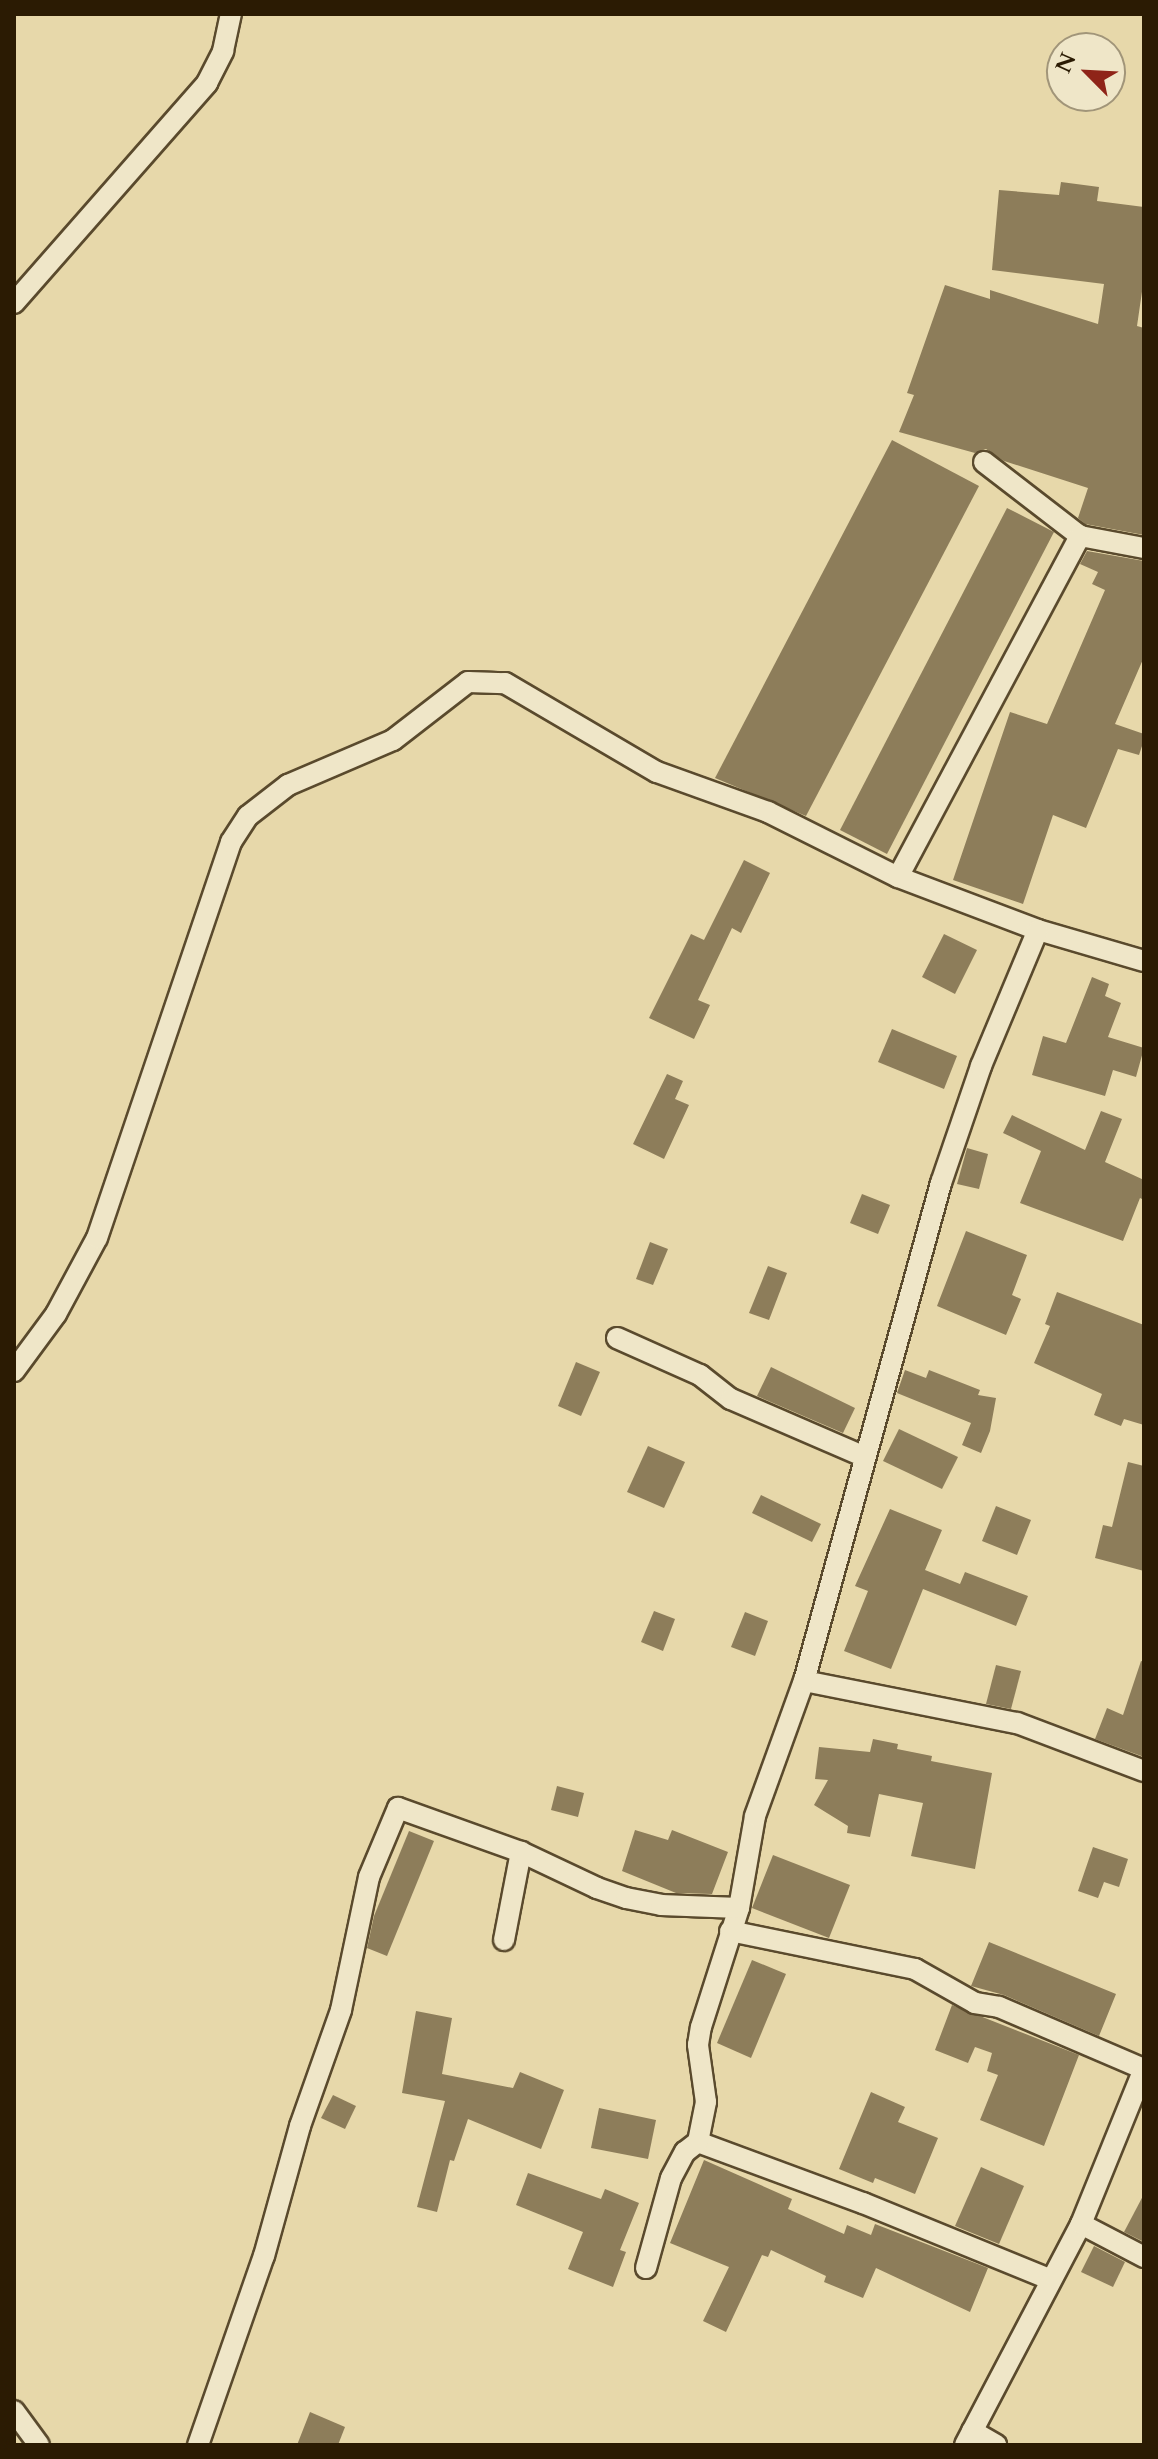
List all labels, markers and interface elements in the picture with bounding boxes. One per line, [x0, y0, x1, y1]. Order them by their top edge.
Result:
north arrow [1046, 32, 1126, 112]
text: N [1048, 48, 1083, 78]

